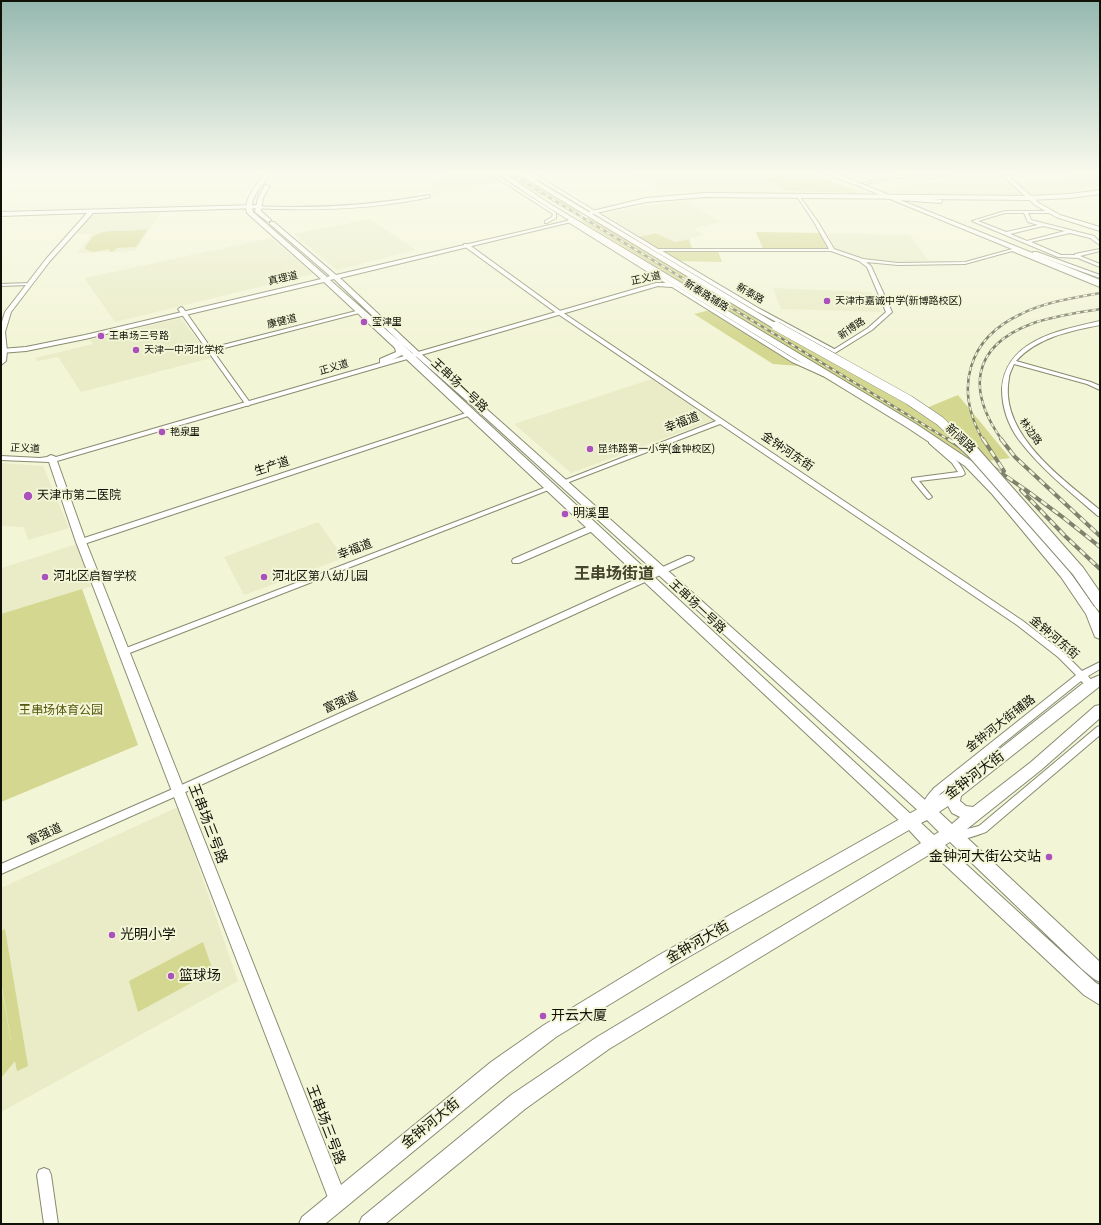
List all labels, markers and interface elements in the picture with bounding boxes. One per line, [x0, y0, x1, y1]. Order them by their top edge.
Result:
street label: 真理道 [267, 270, 299, 288]
street label: 正义道 [630, 270, 662, 288]
street label: 新泰路辅路 [682, 278, 730, 314]
street label: 新泰路 [734, 281, 766, 307]
place label: 天津市嘉诚中学(新博路校区) [835, 295, 962, 307]
marker: 天津市嘉诚中学(新博路校区) [822, 296, 832, 306]
street label: 康健道 [266, 313, 298, 331]
place label: 莹津里 [372, 316, 402, 328]
street label: 新博路 [836, 316, 868, 342]
marker: 莹津里 [359, 317, 369, 327]
place label: 王串场三号路 [109, 330, 169, 342]
marker: 王串场三号路 [96, 331, 106, 341]
place label: 天津一中河北学校 [144, 344, 224, 356]
marker: 天津一中河北学校 [131, 345, 141, 355]
street label: 王串场一号路 [428, 356, 490, 416]
street label: 正义道 [318, 358, 350, 378]
street label: 幸福道 [663, 410, 701, 436]
street label: 林边路 [1016, 416, 1044, 448]
street label: 新阔路 [942, 421, 978, 457]
place label: 艳泉里 [170, 426, 200, 438]
marker: 艳泉里 [157, 427, 167, 437]
street label: 金钟河东街 [758, 429, 816, 475]
street label: 正义道 [10, 442, 40, 456]
place label: 昆纬路第一小学(金钟校区) [598, 443, 715, 455]
marker: 昆纬路第一小学(金钟校区) [585, 444, 595, 454]
street label: 生产道 [253, 455, 291, 479]
place label: 天津市第二医院 [37, 489, 121, 503]
marker: 天津市第二医院 [22, 490, 34, 502]
place label: 明溪里 [573, 507, 609, 521]
marker: 明溪里 [560, 509, 570, 519]
street label: 幸福道 [336, 537, 374, 563]
district label: 王串场街道 [574, 565, 654, 585]
place label: 河北区启智学校 [53, 570, 137, 584]
place label: 河北区第八幼儿园 [272, 570, 368, 584]
marker: 河北区启智学校 [40, 572, 50, 582]
marker: 河北区第八幼儿园 [259, 572, 269, 582]
street label: 王串场一号路 [666, 577, 728, 637]
street label: 金钟河东街 [1026, 613, 1082, 663]
street label: 富强道 [322, 689, 360, 717]
street label: 金钟河大街辅路 [963, 692, 1039, 756]
park label: 王串场体育公园 [19, 704, 103, 718]
street label: 金钟河大街 [942, 748, 1008, 804]
street label: 王串场三号路 [184, 782, 230, 866]
street label: 富强道 [26, 821, 64, 849]
place label: 金钟河大街公交站 [929, 849, 1041, 865]
marker: 金钟河大街公交站 [1044, 852, 1054, 862]
street label: 金钟河大街 [663, 918, 733, 968]
place label: 光明小学 [120, 927, 176, 943]
marker: 光明小学 [107, 930, 117, 940]
place label: 篮球场 [179, 968, 221, 984]
marker: 篮球场 [166, 971, 176, 981]
place label: 开云大厦 [551, 1008, 607, 1024]
marker: 开云大厦 [538, 1011, 548, 1021]
street label: 王串场三号路 [302, 1083, 348, 1167]
street label: 金钟河大街 [399, 1095, 463, 1153]

